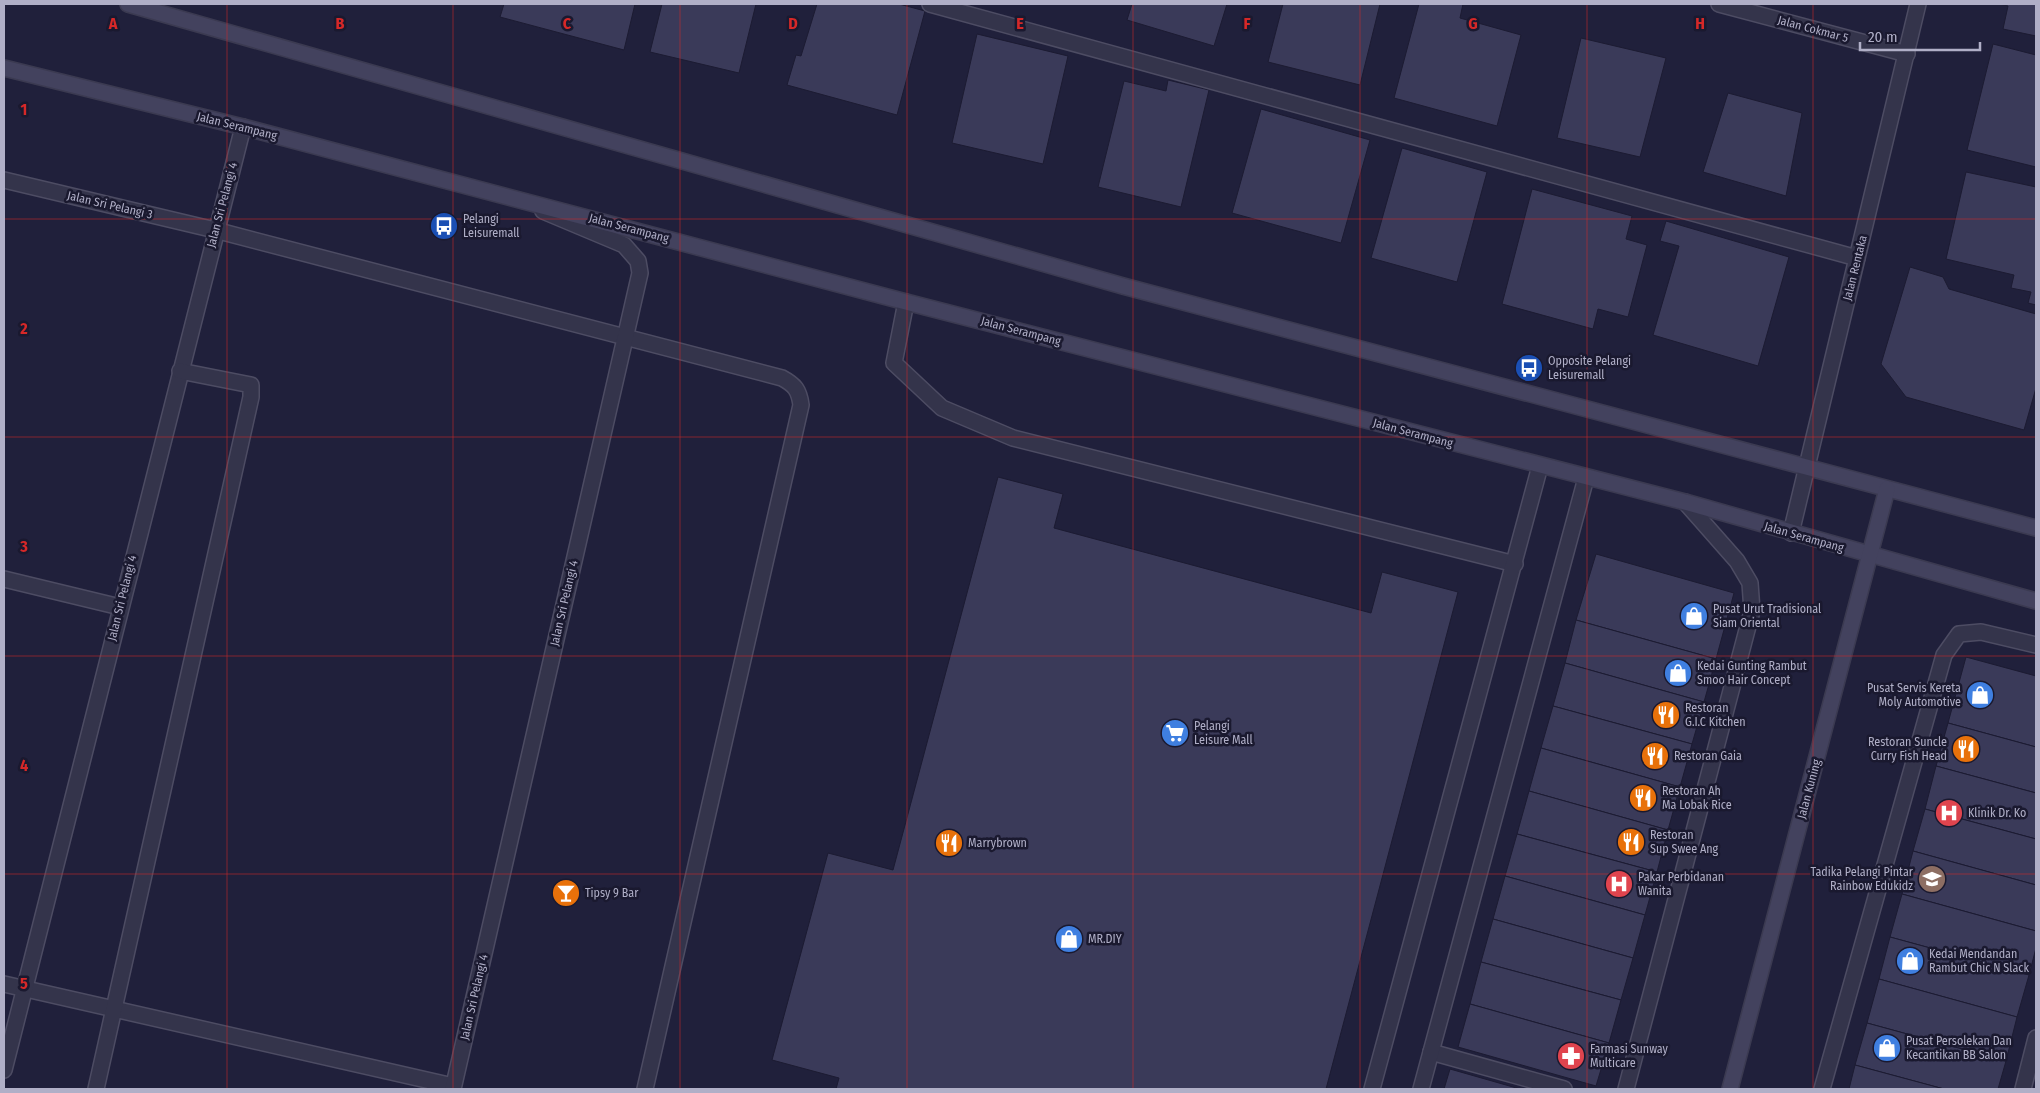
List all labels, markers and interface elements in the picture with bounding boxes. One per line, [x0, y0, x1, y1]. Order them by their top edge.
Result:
street label: Jalan Cokmar 5 [1776, 13, 1850, 45]
text: A [108, 14, 118, 33]
text: B [336, 14, 345, 33]
text: C [563, 14, 572, 33]
text: D [788, 14, 798, 33]
text: E [1016, 14, 1024, 33]
text: F [1243, 14, 1251, 33]
text: G [1468, 14, 1478, 33]
text: H [1695, 14, 1705, 33]
scale bar [1860, 20, 1980, 52]
text: 20 m [1868, 28, 1898, 46]
text: 1 [21, 100, 27, 119]
street label: Jalan Serampang [195, 109, 279, 143]
street label: Jalan Sri Pelangi 4 [204, 161, 240, 249]
street label: Jalan Sri Pelangi 3 [66, 188, 154, 222]
bus stop icon: Pelangi Leisuremall [429, 211, 459, 241]
street label: Jalan Serampang [588, 211, 671, 245]
place label: Pelangi Leisuremall [463, 212, 520, 240]
street label: Jalan Rentaka [1840, 234, 1870, 302]
street label: Jalan Serampang [980, 314, 1063, 348]
text: 2 [19, 319, 28, 338]
bus stop icon: Opposite Pelangi Leisuremall [1514, 353, 1544, 383]
place label: Opposite Pelangi Leisuremall [1548, 354, 1631, 382]
street label: Jalan Serampang [1372, 416, 1455, 450]
street label: Jalan Serampang [1763, 519, 1846, 555]
text: 3 [19, 537, 28, 556]
street label: Jalan Sri Pelangi 4 [105, 554, 139, 642]
street label: Jalan Sri Pelangi 4 [547, 559, 581, 647]
shop icon: Pusat Urut Tradisional Siam Oriental [1679, 601, 1709, 631]
place label: Pusat Urut Tradisional Siam Oriental [1713, 602, 1821, 630]
shop icon: Kedai Gunting Rambut Smoo Hair Concept [1663, 658, 1693, 688]
place label: Kedai Gunting Rambut Smoo Hair Concept [1697, 659, 1807, 687]
shop icon: Pusat Servis Kereta Moly Automotive [1965, 680, 1995, 710]
place label: Pusat Servis Kereta Moly Automotive [1867, 681, 1961, 709]
restaurant icon: Restoran G.I.C Kitchen [1651, 700, 1681, 730]
place label: Restoran G.I.C Kitchen [1685, 701, 1746, 729]
supermarket icon: Pelangi Leisure Mall [1160, 718, 1190, 748]
place label: Pelangi Leisure Mall [1194, 719, 1253, 747]
restaurant icon: Restoran Suncle Curry Fish Head [1951, 734, 1981, 764]
place label: Restoran Suncle Curry Fish Head [1868, 735, 1947, 763]
restaurant icon: Restoran Gaia [1640, 741, 1670, 771]
place label: Restoran Gaia [1674, 749, 1742, 763]
text: 4 [20, 756, 28, 775]
street label: Jalan Kuning [1794, 757, 1824, 820]
restaurant icon: Restoran Ah Ma Lobak Rice [1628, 783, 1658, 813]
place label: Restoran Ah Ma Lobak Rice [1662, 784, 1732, 812]
hospital icon: Klinik Dr. Ko [1934, 798, 1964, 828]
place label: Klinik Dr. Ko [1968, 806, 2026, 820]
restaurant icon: Restoran Sup Swee Ang [1616, 827, 1646, 857]
restaurant icon: Marrybrown [934, 828, 964, 858]
place label: Restoran Sup Swee Ang [1650, 828, 1719, 856]
place label: Marrybrown [968, 836, 1027, 850]
school or university icon: Tadika Pelangi Pintar Rainbow Edukidz [1917, 864, 1947, 894]
place label: Tadika Pelangi Pintar Rainbow Edukidz [1810, 865, 1914, 893]
hospital icon: Pakar Perbidanan Wanita [1604, 869, 1634, 899]
place label: Pakar Perbidanan Wanita [1638, 870, 1724, 898]
bar icon: Tipsy 9 Bar [551, 878, 581, 908]
place label: Tipsy 9 Bar [585, 886, 639, 900]
shop icon: MR.DIY [1054, 924, 1084, 954]
place label: MR.DIY [1088, 932, 1122, 946]
shop icon: Kedai Mendandan Rambut Chic N Slack [1895, 946, 1925, 976]
place label: Kedai Mendandan Rambut Chic N Slack [1929, 947, 2029, 975]
street label: Jalan Sri Pelangi 4 [457, 953, 491, 1041]
text: 5 [20, 974, 28, 993]
shop icon: Pusat Persolekan Dan Kecantikan BB Salon [1872, 1033, 1902, 1063]
place label: Pusat Persolekan Dan Kecantikan BB Salon [1906, 1034, 2012, 1062]
pharmacy icon: Farmasi Sunway Multicare [1556, 1041, 1586, 1071]
place label: Farmasi Sunway Multicare [1590, 1042, 1669, 1070]

